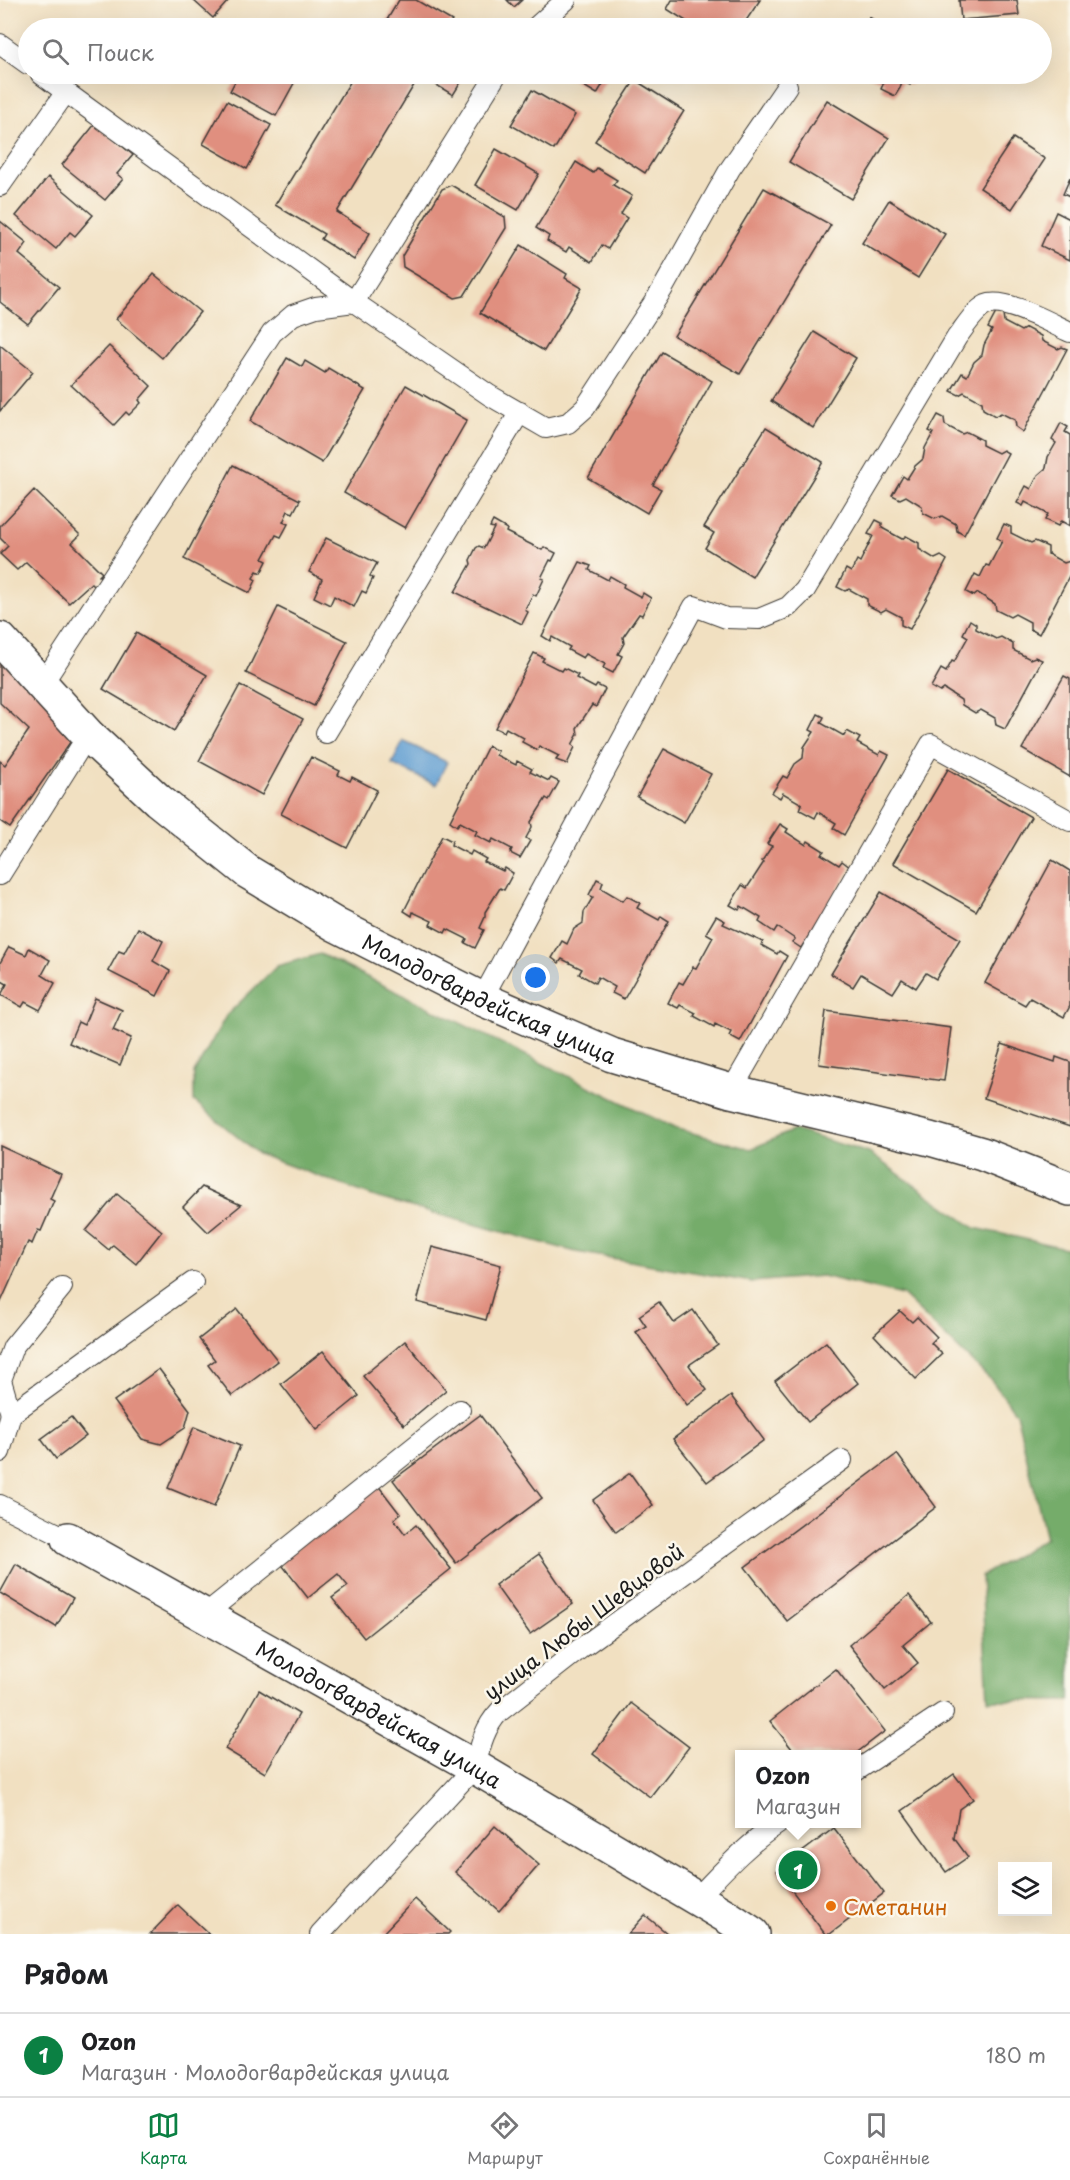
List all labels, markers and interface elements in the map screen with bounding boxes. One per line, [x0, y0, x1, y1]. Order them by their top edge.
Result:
search box [18, 18, 1052, 84]
icon: search [39, 35, 72, 68]
text: Поиск [87, 35, 154, 68]
street label: Молодогвардейская улица [357, 925, 622, 1071]
your location [521, 963, 550, 992]
street label: улица Любы Шевцовой [476, 1535, 690, 1707]
street label: Молодогвардейская улица [251, 1632, 509, 1796]
popup [735, 1750, 861, 1828]
text: Ozon [755, 1758, 810, 1791]
text: Магазин [755, 1791, 841, 1821]
pin: 1 [778, 1848, 818, 1892]
map controls [998, 1862, 1052, 1916]
button: layers [998, 1862, 1052, 1916]
place label: Сметанин [843, 1890, 948, 1922]
marker: Сметанин [824, 1899, 838, 1913]
text: Рядом [24, 1954, 109, 1993]
text: Ozon [81, 2024, 136, 2057]
text: 1 [39, 2040, 48, 2070]
text: 180 m [986, 2040, 1046, 2070]
text: Магазин · Молодогвардейская улица [81, 2057, 449, 2087]
tab: Карта [140, 2109, 187, 2169]
tab: Маршрут [467, 2109, 543, 2169]
tab: Сохранённые [823, 2109, 930, 2169]

